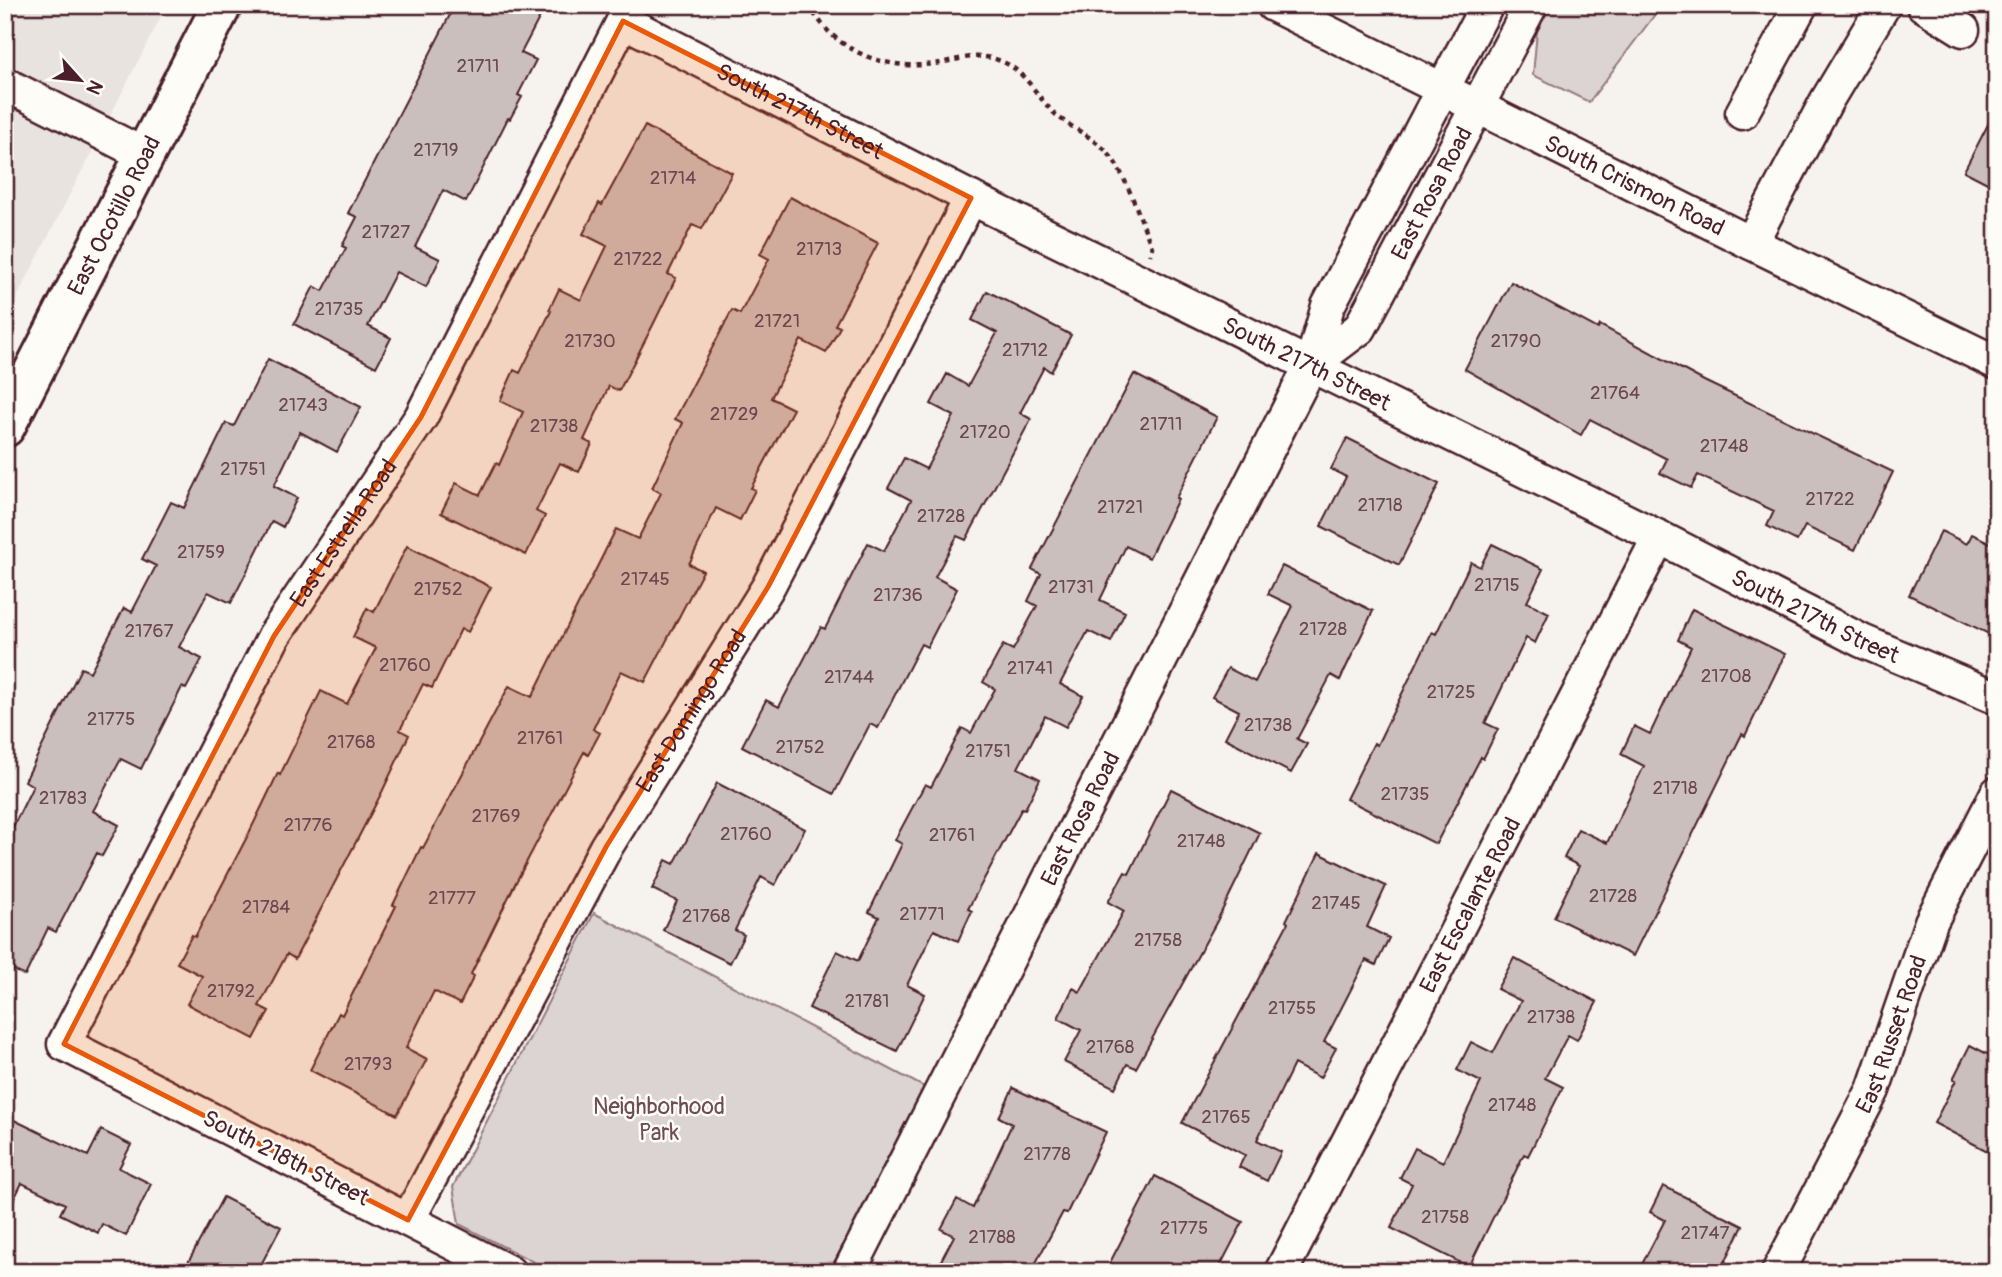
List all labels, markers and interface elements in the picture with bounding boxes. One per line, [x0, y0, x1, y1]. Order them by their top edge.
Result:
north arrow [46, 46, 116, 116]
house number: 21711 [457, 54, 499, 78]
street label: South 217th Street [712, 57, 889, 166]
text: N [81, 76, 108, 99]
street label: East Rosa Road [1384, 122, 1479, 265]
street label: South Crismon Road [1540, 128, 1730, 242]
street label: East Ocotillo Road [61, 131, 167, 300]
house number: 21719 [413, 138, 459, 162]
house number: 21714 [650, 166, 696, 190]
house number: 21727 [362, 220, 410, 244]
house number: 21713 [796, 237, 842, 261]
house number: 21722 [613, 247, 663, 271]
house number: 21735 [314, 297, 364, 321]
house number: 21721 [754, 309, 800, 333]
street label: South 217th Street [1218, 310, 1396, 417]
house number: 21730 [564, 329, 616, 353]
house number: 21790 [1491, 329, 1541, 353]
house number: 21712 [1002, 338, 1048, 362]
house number: 21764 [1590, 381, 1640, 405]
house number: 21743 [278, 393, 328, 417]
house number: 21729 [710, 402, 758, 426]
house number: 21711 [1140, 412, 1182, 436]
house number: 21738 [530, 414, 578, 438]
house number: 21720 [959, 420, 1011, 444]
house number: 21748 [1700, 434, 1748, 458]
street label: East Estrella Road [283, 453, 403, 613]
house number: 21751 [220, 457, 266, 481]
house number: 21722 [1805, 487, 1855, 511]
house number: 21718 [1357, 493, 1403, 517]
house number: 21721 [1097, 495, 1143, 519]
house number: 21728 [917, 504, 965, 528]
house number: 21759 [177, 540, 225, 564]
street label: South 217th Street [1727, 562, 1905, 670]
house number: 21745 [620, 567, 670, 591]
house number: 21715 [1474, 573, 1520, 597]
house number: 21731 [1048, 575, 1094, 599]
house number: 21752 [413, 577, 463, 601]
house number: 21736 [873, 583, 923, 607]
house number: 21728 [1299, 617, 1347, 641]
house number: 21767 [124, 619, 174, 643]
street label: East Domingo Road [629, 623, 753, 798]
house number: 21760 [379, 653, 431, 677]
house number: 21741 [1007, 656, 1053, 680]
house number: 21708 [1701, 664, 1751, 688]
house number: 21744 [824, 665, 874, 689]
house number: 21725 [1426, 680, 1476, 704]
house number: 21775 [87, 707, 135, 731]
house number: 21738 [1244, 713, 1292, 737]
house number: 21761 [517, 726, 563, 750]
house number: 21768 [327, 730, 375, 754]
house number: 21752 [775, 735, 825, 759]
house number: 21751 [965, 739, 1011, 763]
street label: East Rosa Road [1034, 747, 1126, 890]
house number: 21718 [1652, 776, 1698, 800]
house number: 21735 [1380, 782, 1430, 806]
house number: 21783 [39, 786, 87, 810]
house number: 21769 [472, 804, 520, 828]
street label: East Escalante Road [1413, 812, 1527, 997]
house number: 21776 [283, 813, 333, 837]
house number: 21760 [720, 822, 772, 846]
house number: 21761 [929, 823, 975, 847]
house number: 21748 [1177, 829, 1225, 853]
house number: 21728 [1589, 884, 1637, 908]
house number: 21777 [428, 886, 476, 910]
house number: 21745 [1311, 891, 1361, 915]
house number: 21784 [242, 895, 290, 919]
house number: 21771 [899, 902, 945, 926]
house number: 21768 [682, 904, 730, 928]
house number: 21758 [1134, 928, 1182, 952]
street label: East Russet Road [1849, 951, 1933, 1118]
house number: 21792 [207, 979, 255, 1003]
house number: 21781 [844, 989, 890, 1013]
house number: 21755 [1268, 996, 1316, 1020]
house number: 21738 [1527, 1005, 1575, 1029]
house number: 21768 [1086, 1035, 1134, 1059]
house number: 21793 [344, 1052, 392, 1076]
park label: Neighborhood Park [593, 1092, 725, 1147]
house number: 21748 [1488, 1093, 1536, 1117]
street label: South 218th Street [198, 1103, 375, 1213]
house number: 21765 [1201, 1105, 1251, 1129]
house number: 21778 [1023, 1142, 1071, 1166]
house number: 21758 [1421, 1205, 1469, 1229]
house number: 21775 [1160, 1216, 1208, 1240]
house number: 21747 [1680, 1221, 1730, 1245]
house number: 21788 [968, 1225, 1016, 1249]

